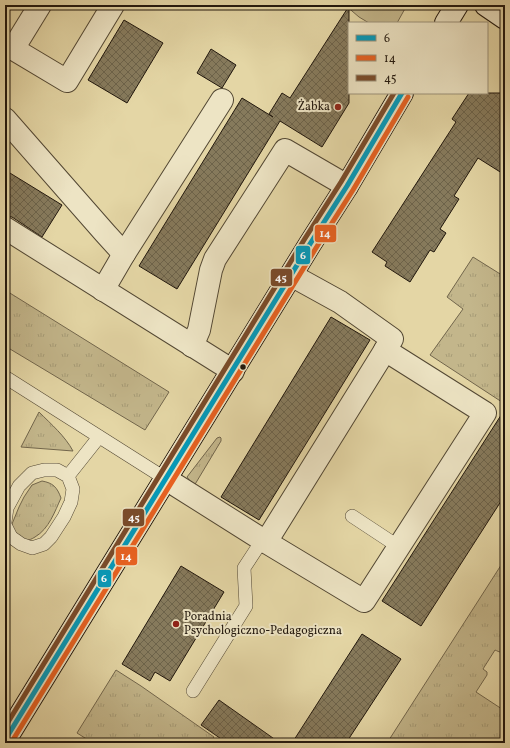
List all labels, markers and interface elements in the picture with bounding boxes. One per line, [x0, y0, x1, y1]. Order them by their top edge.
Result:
legend [348, 22, 488, 94]
text: 6 [384, 31, 390, 47]
text: 14 [384, 51, 396, 67]
text: 45 [384, 71, 397, 87]
place label: Żabka [297, 99, 330, 115]
marker: Żabka [333, 102, 343, 112]
line badge: 14 [314, 224, 337, 243]
text: 14 [319, 227, 331, 242]
line badge: 6 [295, 245, 311, 265]
text: 6 [300, 249, 306, 264]
line badge: 45 [270, 268, 293, 287]
text: 45 [275, 271, 287, 286]
unlabelled marker [238, 362, 248, 372]
line badge: 45 [122, 508, 145, 527]
text: 45 [128, 511, 140, 526]
line badge: 14 [115, 546, 138, 566]
text: 14 [120, 550, 132, 565]
line badge: 6 [97, 569, 112, 588]
text: 6 [101, 572, 107, 587]
place label: Poradnia Psychologiczno-Pedagogiczna [184, 609, 342, 639]
marker: Poradnia Psychologiczno-Pedagogiczna [171, 619, 181, 629]

